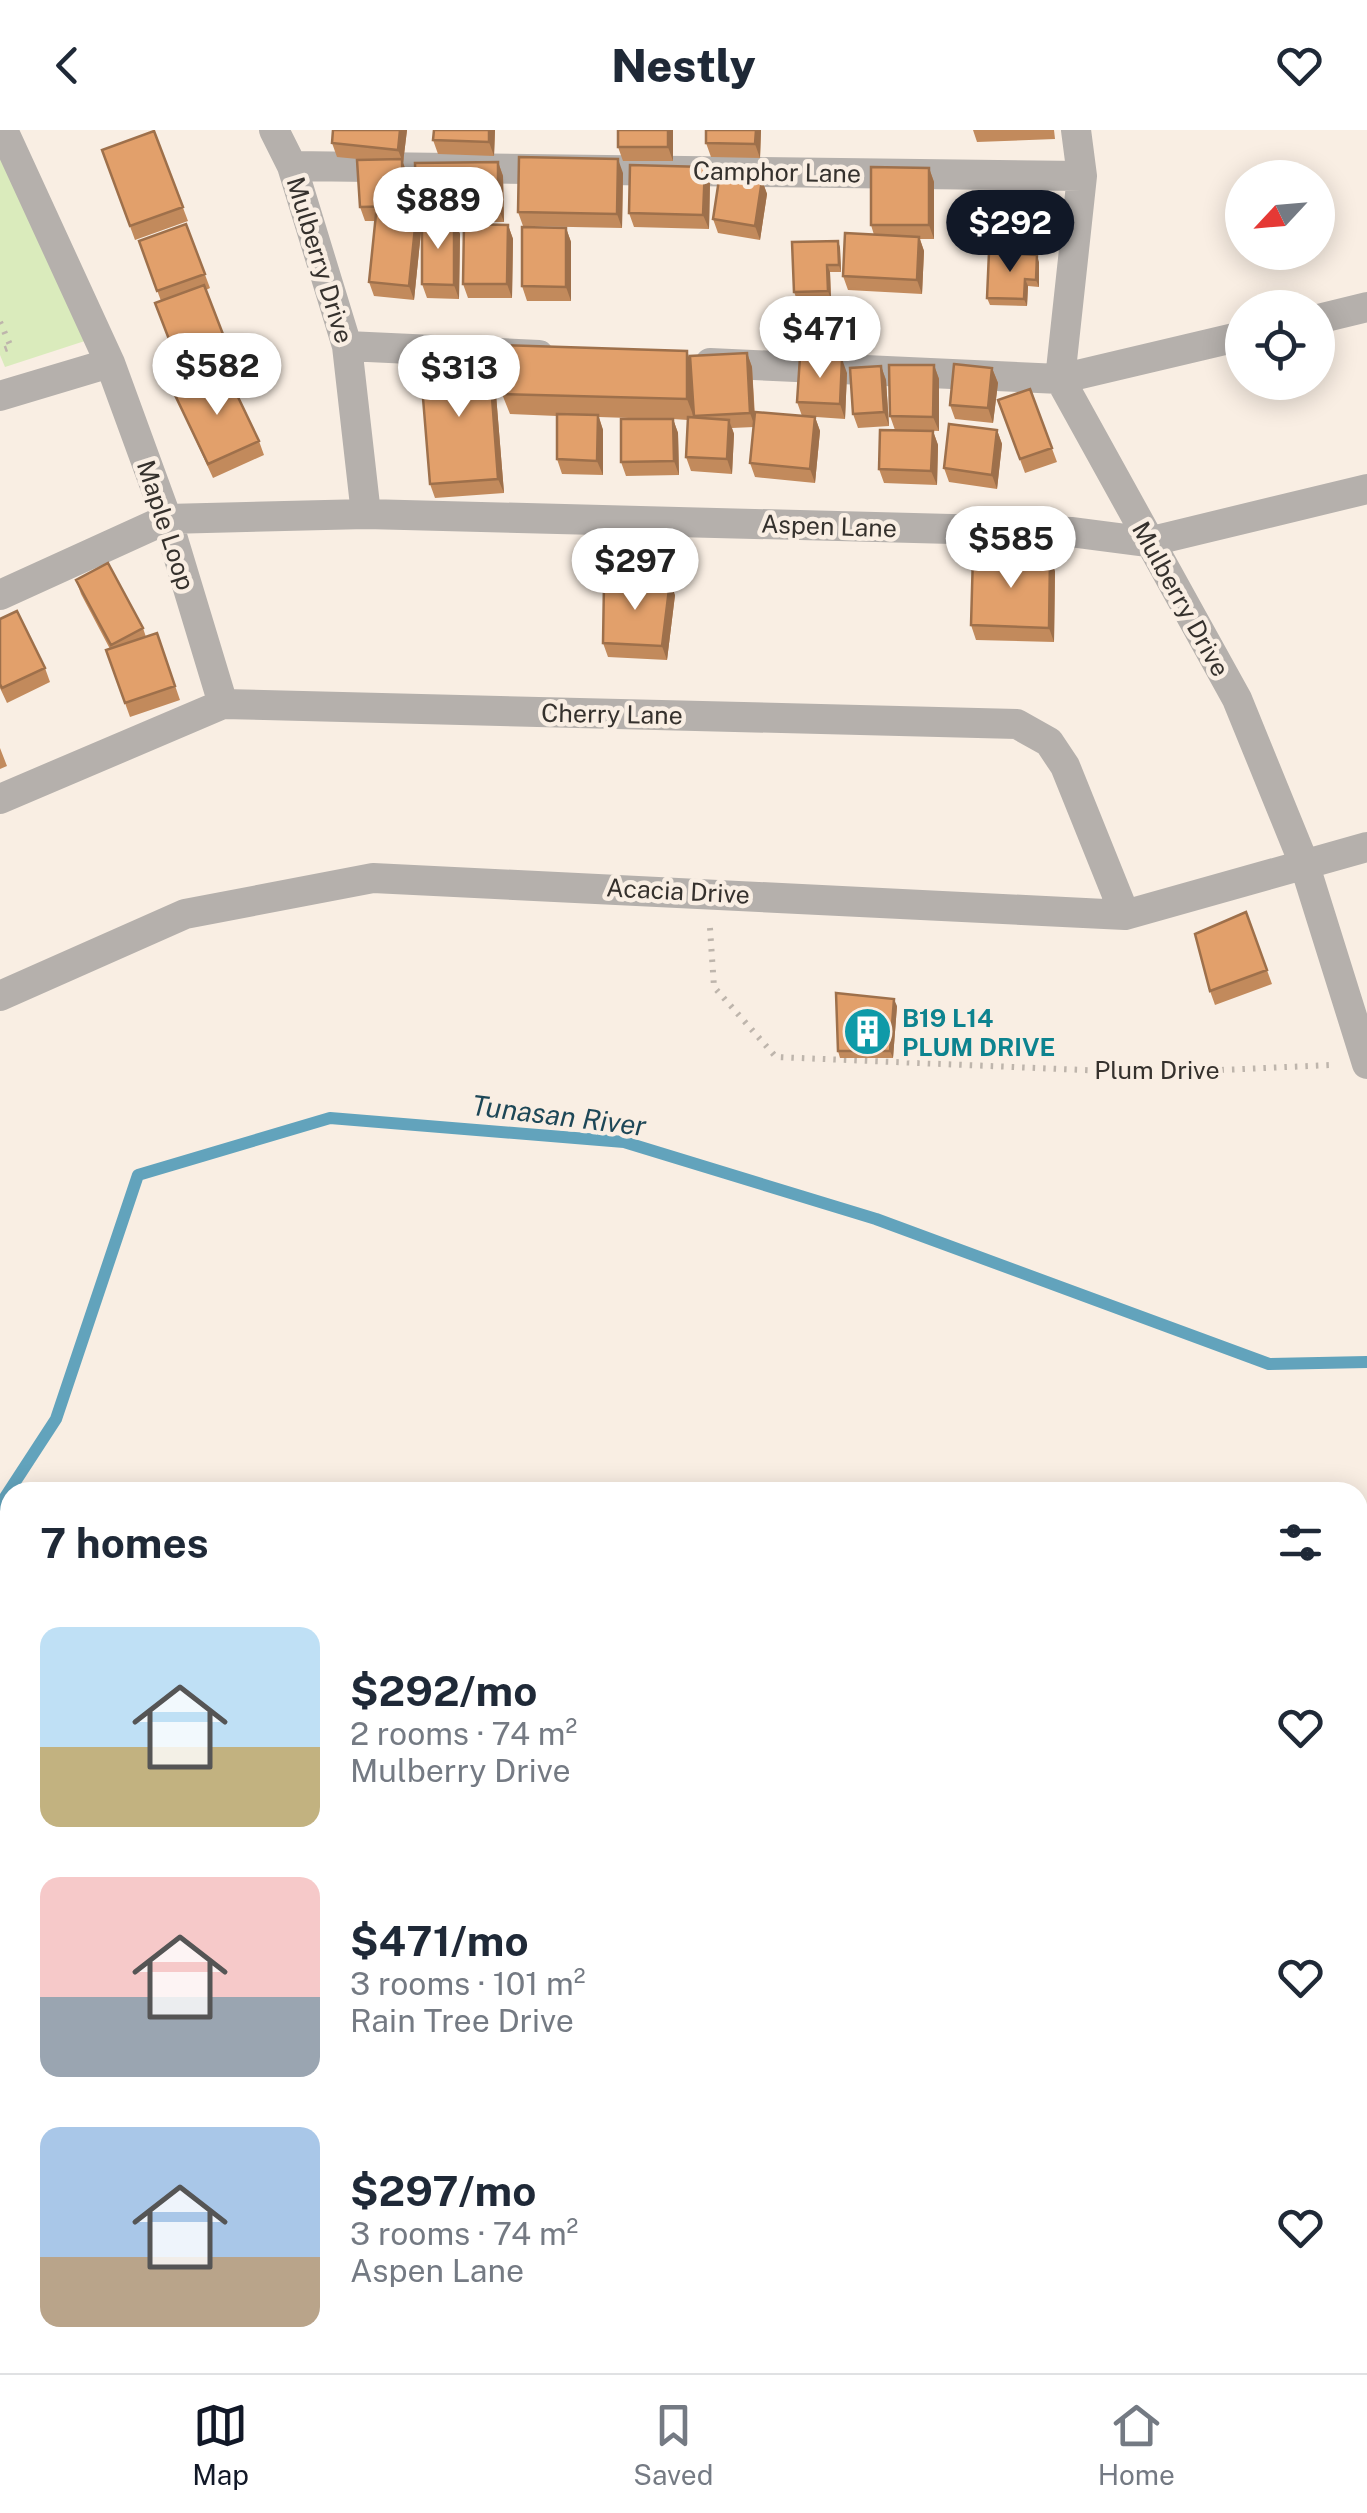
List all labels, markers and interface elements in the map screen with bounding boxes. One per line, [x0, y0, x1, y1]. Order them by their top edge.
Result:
icon: back [40, 38, 95, 93]
icon: heart [1272, 38, 1327, 93]
text: Nestly [611, 39, 756, 92]
street label: Camphor Lane [693, 156, 861, 188]
north arrow [1225, 160, 1335, 270]
map controls [1225, 160, 1335, 400]
pin: $889 [379, 167, 497, 252]
street label: Mulberry Drive [280, 173, 360, 347]
text: $889 [395, 181, 481, 218]
pin: $292 [951, 190, 1069, 275]
text: $292 [968, 204, 1052, 241]
button: locate [1225, 290, 1335, 400]
pin: $471 [761, 296, 879, 381]
text: $471 [782, 310, 858, 347]
pin: $582 [158, 333, 276, 418]
pin: $313 [400, 335, 518, 420]
text: $582 [174, 347, 260, 384]
text: $313 [420, 349, 498, 386]
street label: Maple Loop [131, 456, 201, 594]
pin: $585 [952, 506, 1070, 591]
street label: Aspen Lane [761, 509, 897, 543]
street label: Mulberry Drive [1126, 516, 1236, 682]
text: $585 [968, 520, 1054, 557]
pin: $297 [576, 528, 694, 613]
text: $297 [594, 542, 676, 579]
street label: Cherry Lane [541, 698, 683, 730]
street label: Acacia Drive [605, 872, 751, 910]
place label: B19 L14 PLUM DRIVE [902, 1003, 1055, 1062]
building icon: B19 L14 PLUM DRIVE [841, 1006, 893, 1058]
street label: Plum Drive [1094, 1055, 1220, 1085]
water label: Tunasan River [470, 1088, 649, 1142]
icon: filters [1273, 1515, 1328, 1570]
text: 7 homes [40, 1518, 209, 1567]
text: $292/mo [350, 1666, 537, 1715]
icon: home [120, 1667, 240, 1787]
icon: heart [1273, 1700, 1328, 1755]
text: 2 rooms · 74 m² [350, 1715, 577, 1752]
text: Mulberry Drive [350, 1752, 571, 1789]
text: $471/mo [350, 1916, 529, 1965]
icon: home [120, 1917, 240, 2037]
icon: heart [1273, 1950, 1328, 2005]
text: 3 rooms · 101 m² [350, 1965, 586, 2002]
text: Rain Tree Drive [350, 2002, 574, 2039]
text: $297/mo [350, 2166, 536, 2215]
icon: home [120, 2167, 240, 2287]
icon: heart [1273, 2200, 1328, 2255]
text: 3 rooms · 74 m² [350, 2215, 578, 2252]
text: Aspen Lane [350, 2252, 524, 2289]
tab: Map [192, 2398, 249, 2491]
tab: Saved [633, 2398, 713, 2491]
tab: Home [1098, 2398, 1175, 2491]

